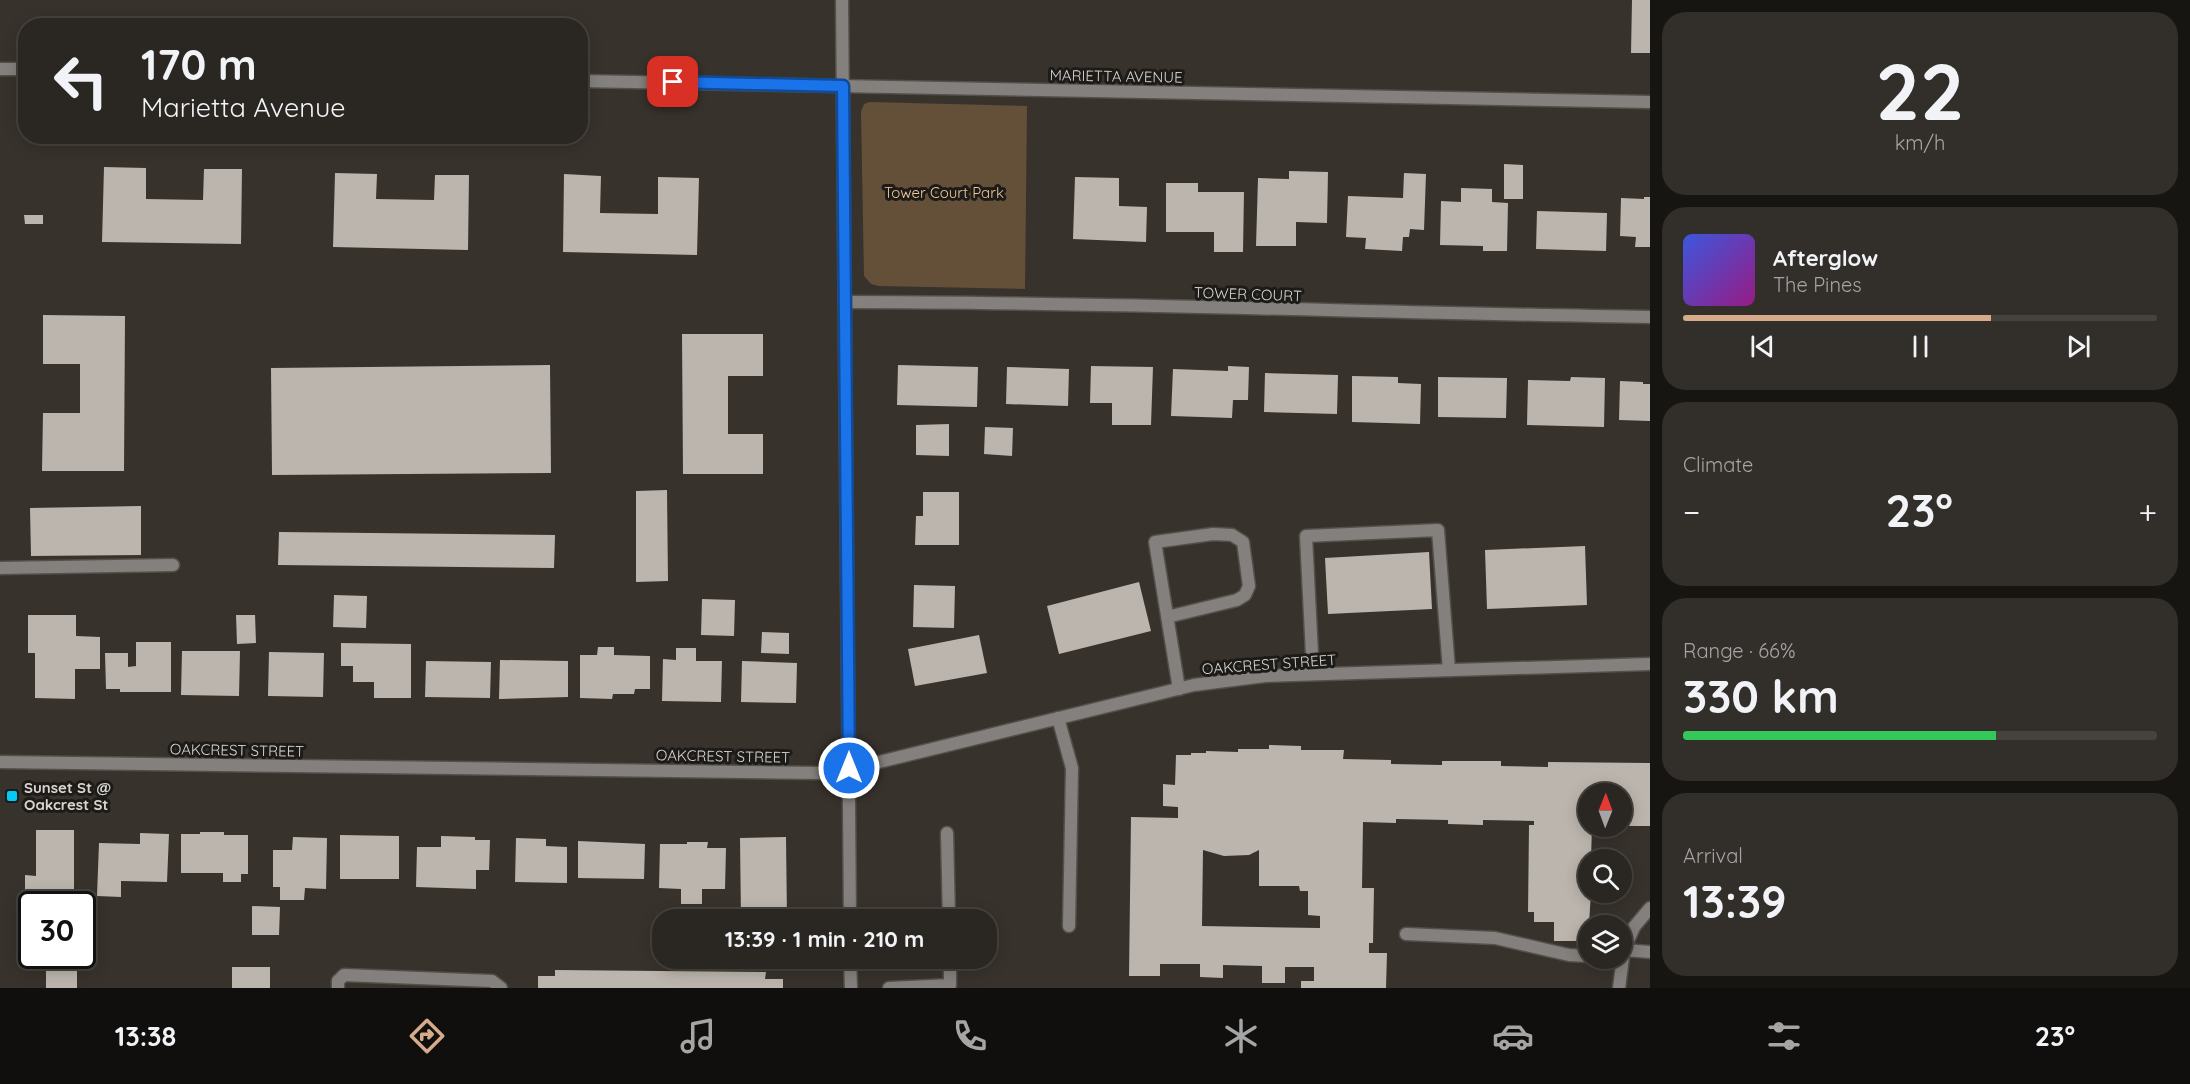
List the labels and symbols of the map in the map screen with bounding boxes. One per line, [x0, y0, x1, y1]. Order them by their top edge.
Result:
pin [647, 56, 698, 107]
street label: MARIETTA AVENUE [1049, 65, 1183, 87]
park label: Tower Court Park [884, 183, 1004, 202]
street label: TOWER COURT [1194, 283, 1302, 305]
street label: OAKCREST STREET [1201, 650, 1337, 678]
position arrow [817, 736, 881, 800]
street label: OAKCREST STREET [170, 739, 304, 761]
street label: OAKCREST STREET [656, 745, 790, 767]
place label: Sunset St @ Oakcrest St [24, 778, 111, 814]
north arrow [1578, 783, 1632, 837]
marker: Sunset St @ Oakcrest St [5, 789, 19, 803]
speed limit sign: 30 [18, 891, 96, 969]

